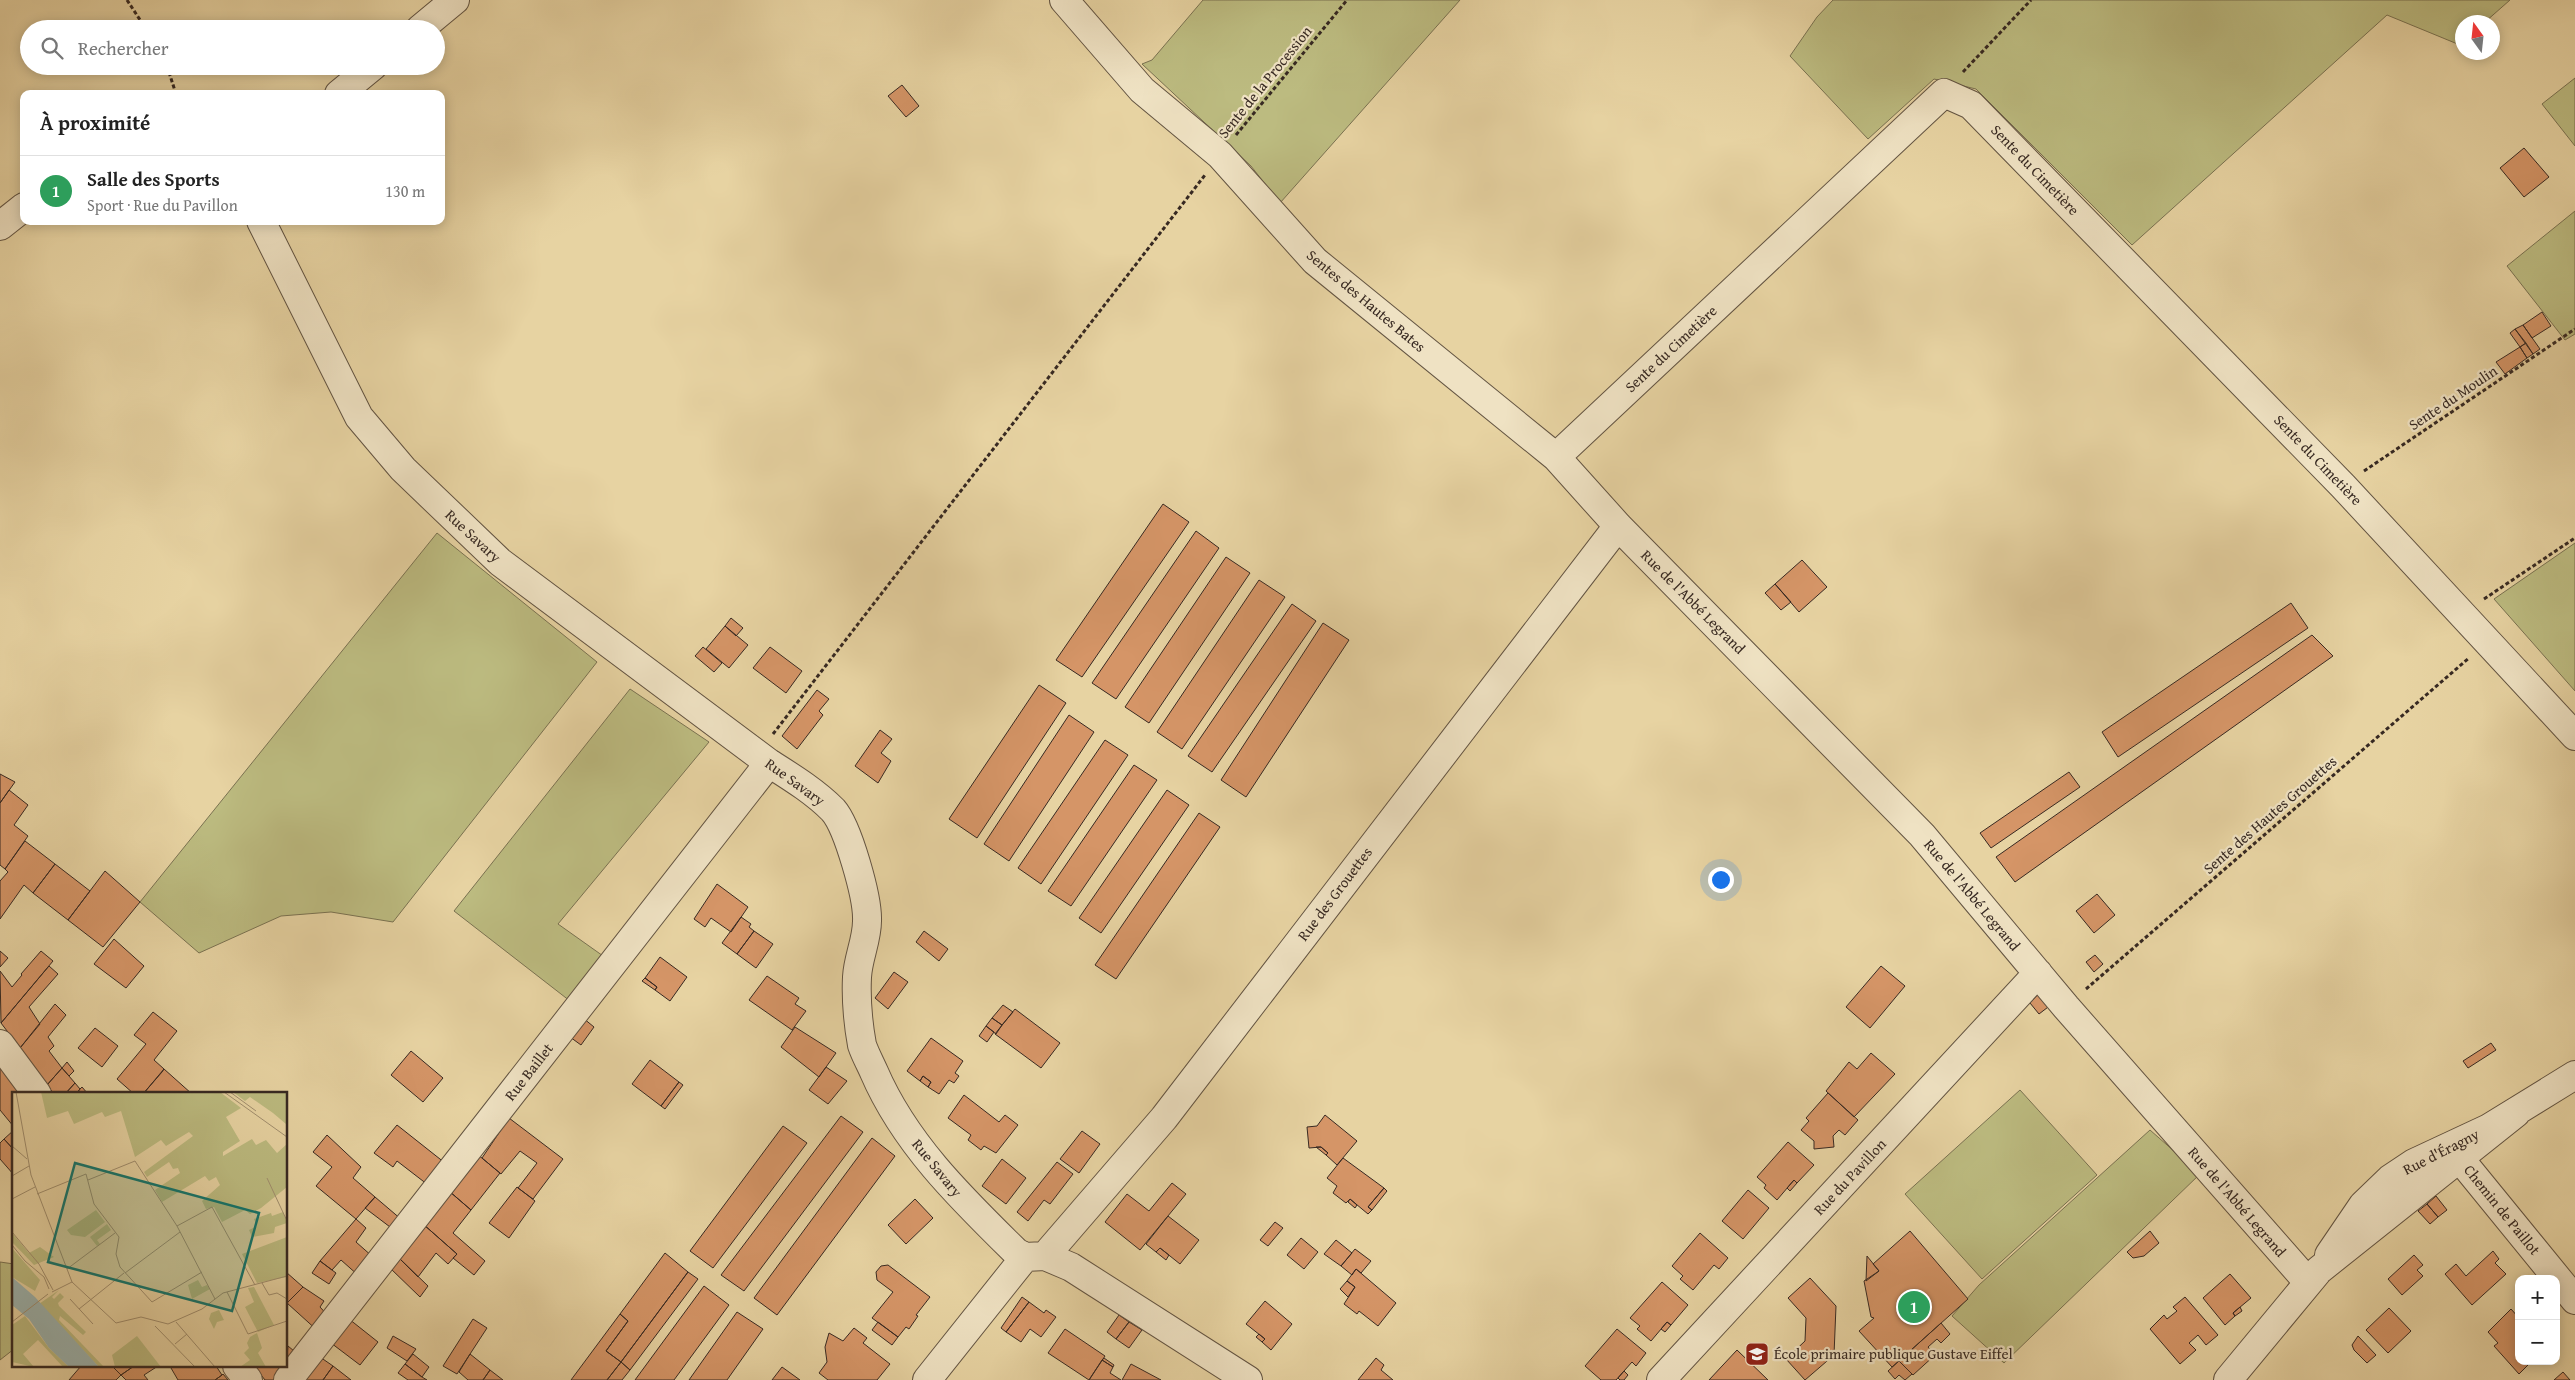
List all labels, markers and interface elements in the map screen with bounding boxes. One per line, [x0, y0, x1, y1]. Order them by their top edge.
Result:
north arrow [2455, 15, 2500, 60]
search box [20, 20, 445, 75]
street label: Sente de la Procession [1213, 21, 1317, 142]
icon: search [38, 34, 66, 62]
text: Rechercher [78, 34, 169, 62]
text: À proximité [40, 107, 150, 138]
street label: Sente du Cimetière [1986, 120, 2084, 220]
text: Salle des Sports [87, 165, 220, 193]
text: 1 [52, 179, 60, 203]
text: 130 m [385, 179, 425, 203]
text: Sport · Rue du Pavillon [87, 193, 238, 217]
street label: Sentes des Hautes Bates [1302, 245, 1430, 357]
street label: Sente du Cimetière [1620, 300, 1721, 397]
street label: Sente du Moulin [2404, 360, 2502, 435]
street label: Sente du Cimetière [2269, 410, 2367, 510]
street label: Rue Savary [441, 504, 506, 567]
street label: Rue de l'Abbé Legrand [1636, 545, 1750, 659]
street label: Sente des Hautes Grouettes [2198, 751, 2341, 879]
street label: Rue Savary [761, 753, 830, 811]
street label: Rue de l'Abbé Legrand [1919, 834, 2025, 955]
street label: Rue des Grouettes [1292, 842, 1377, 945]
your location [1708, 867, 1734, 893]
street label: Rue Baillet [500, 1038, 558, 1105]
inset map [12, 1092, 288, 1368]
street label: Rue d'Éragny [2399, 1123, 2483, 1180]
street label: Rue du Pavillon [1809, 1133, 1891, 1220]
street label: Rue Savary [907, 1134, 968, 1202]
street label: Rue de l'Abbé Legrand [2184, 1142, 2291, 1261]
street label: Chemin de Paillot [2459, 1160, 2546, 1260]
map controls [2515, 1275, 2560, 1365]
button: + [2515, 1275, 2560, 1320]
pin: 1 [1898, 1288, 1930, 1326]
button: − [2515, 1320, 2560, 1365]
school or university icon: École primaire publique Gustave Eiffel [1744, 1341, 1770, 1367]
place label: École primaire publique Gustave Eiffel [1774, 1343, 2013, 1364]

